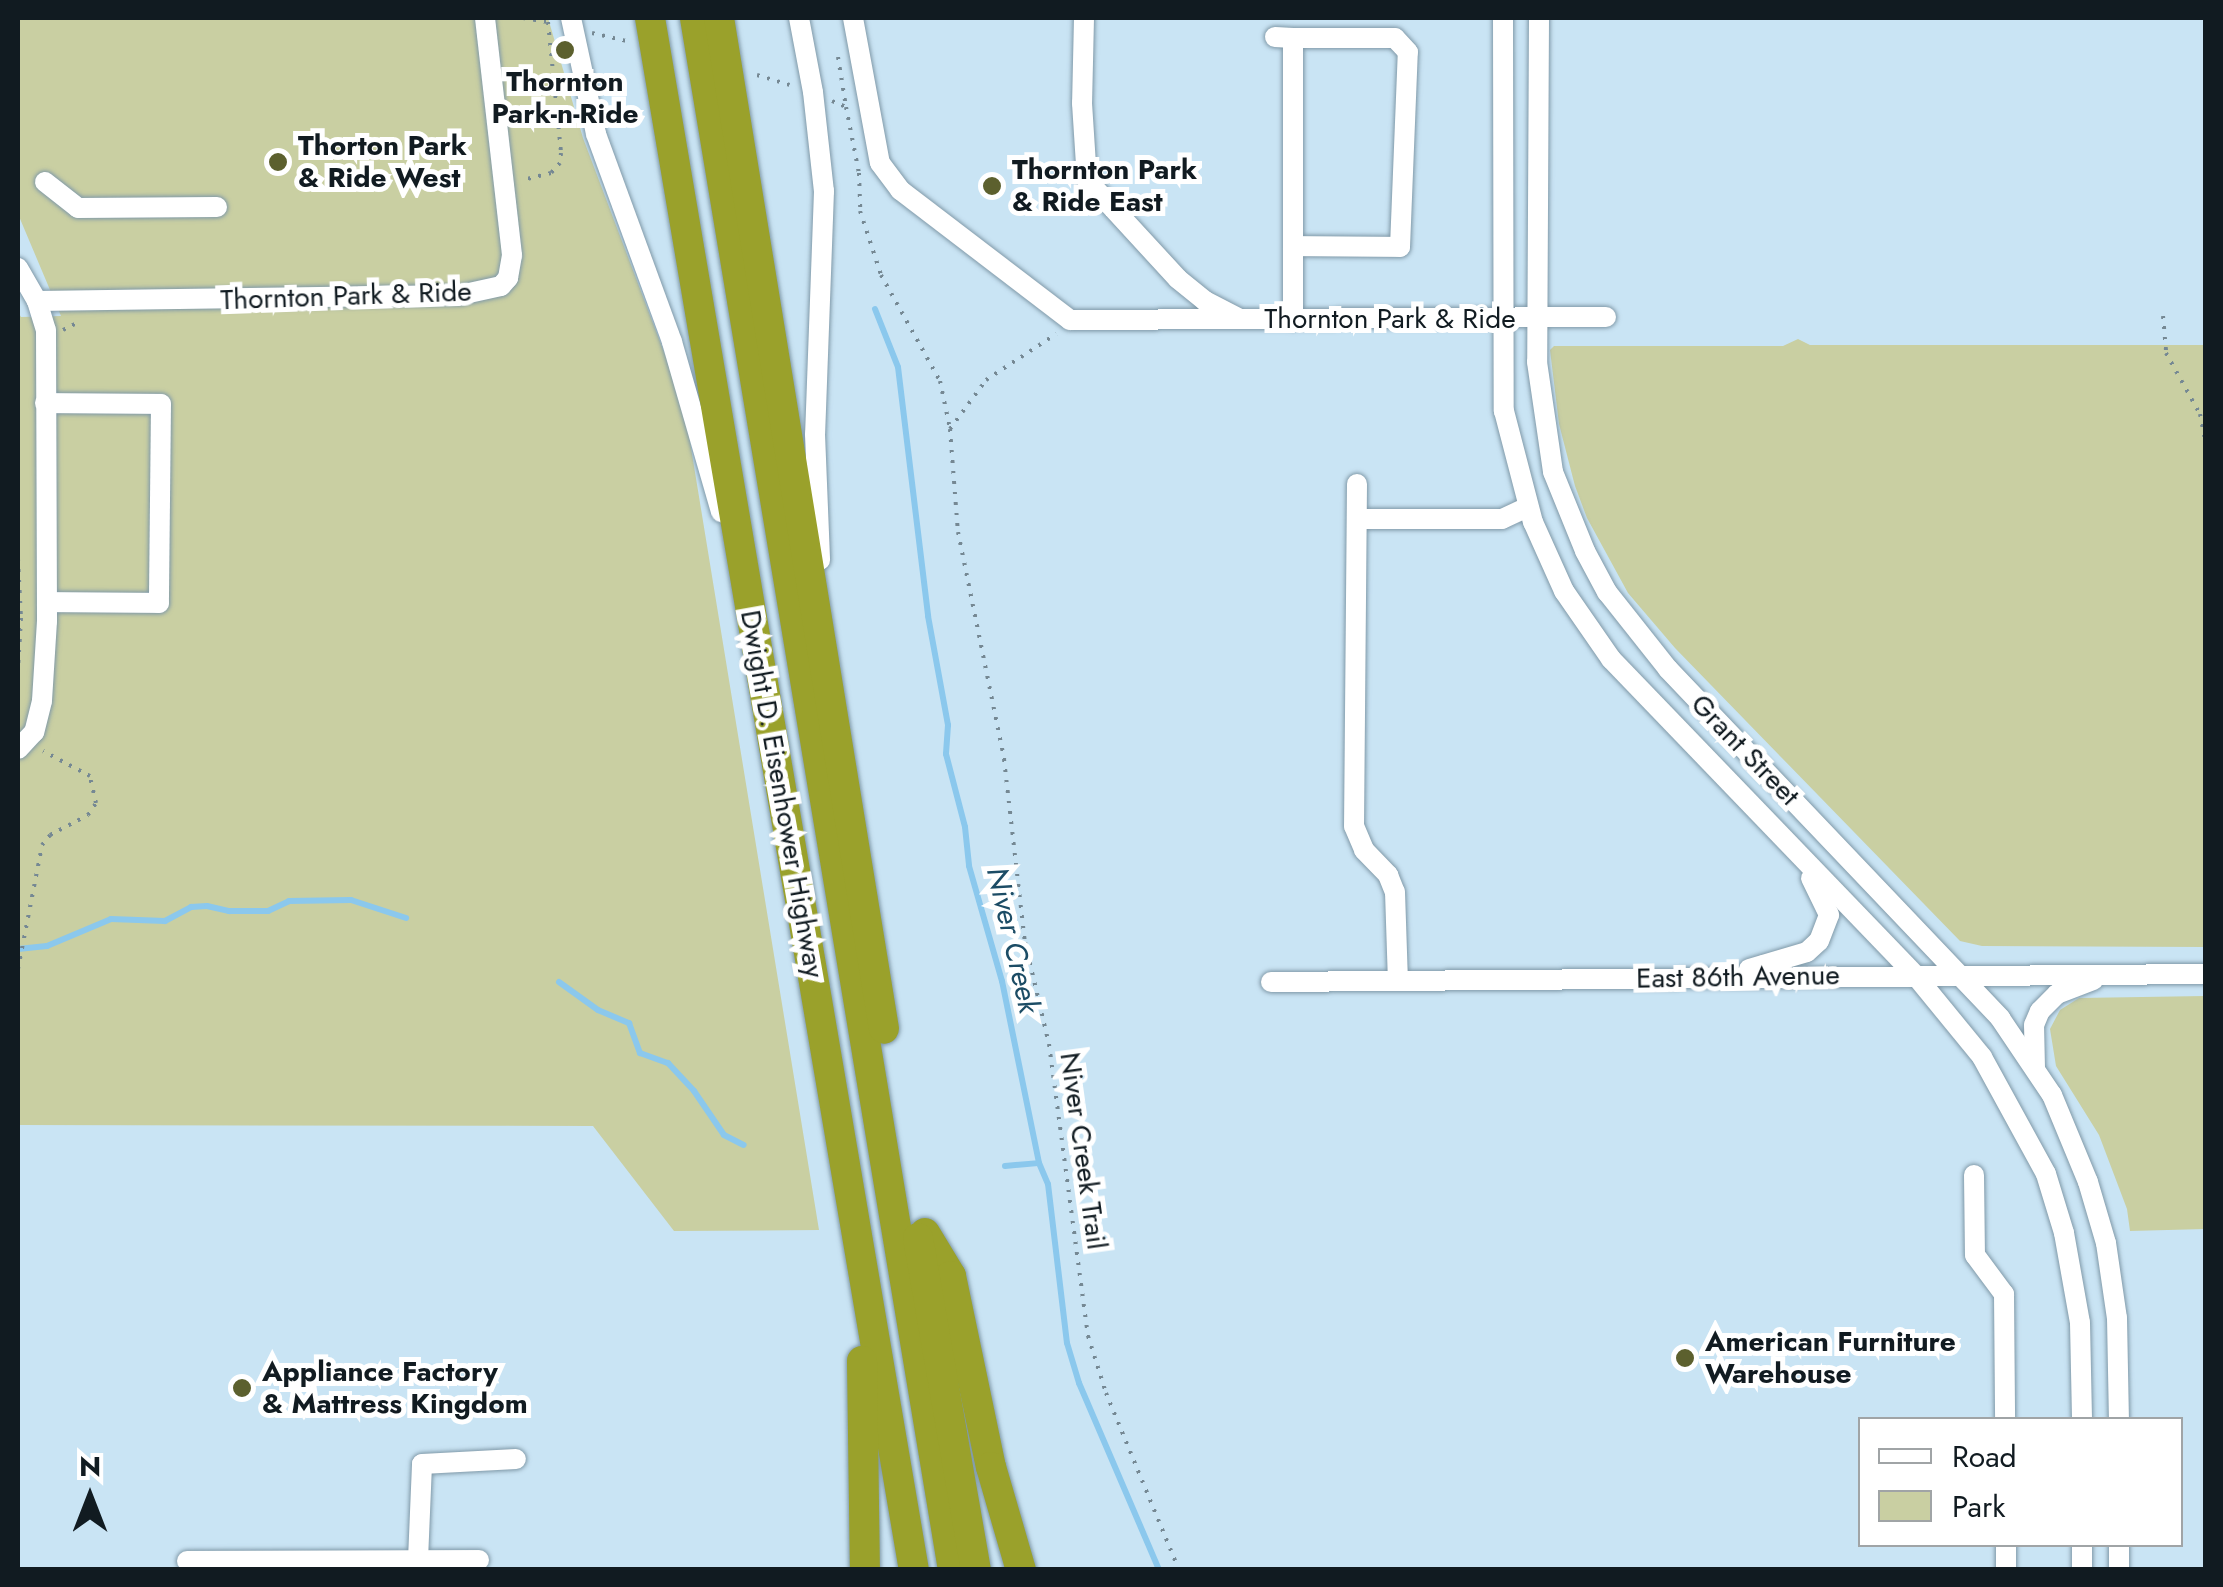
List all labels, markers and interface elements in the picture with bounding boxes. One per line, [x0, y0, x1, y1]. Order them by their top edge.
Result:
marker: Thornton Park-n-Ride [554, 39, 576, 61]
place label: Thornton Park-n-Ride [491, 65, 639, 131]
place label: Thorton Park & Ride West [298, 129, 467, 195]
marker: Thorton Park & Ride West [267, 151, 289, 173]
place label: Thornton Park & Ride East [1012, 153, 1197, 219]
marker: Thornton Park & Ride East [981, 175, 1003, 197]
street label: Thornton Park & Ride [220, 275, 472, 317]
street label: Thornton Park & Ride [1264, 302, 1516, 336]
street label: Dwight D. Eisenhower Highway [733, 608, 831, 980]
street label: Grant Street [1684, 687, 1806, 813]
water label: Niver Creek [979, 863, 1047, 1017]
street label: East 86th Avenue [1636, 958, 1840, 996]
street label: Niver Creek Trail [1053, 1050, 1113, 1252]
place label: American Furniture Warehouse [1705, 1325, 1956, 1391]
marker: American Furniture Warehouse [1674, 1347, 1696, 1369]
place label: Appliance Factory & Mattress Kingdom [262, 1355, 528, 1421]
marker: Appliance Factory & Mattress Kingdom [231, 1377, 253, 1399]
legend [1858, 1417, 2183, 1547]
text: Road [1952, 1435, 2017, 1478]
text: N [79, 1446, 101, 1487]
north arrow [40, 1447, 140, 1547]
text: Park [1952, 1485, 2005, 1528]

